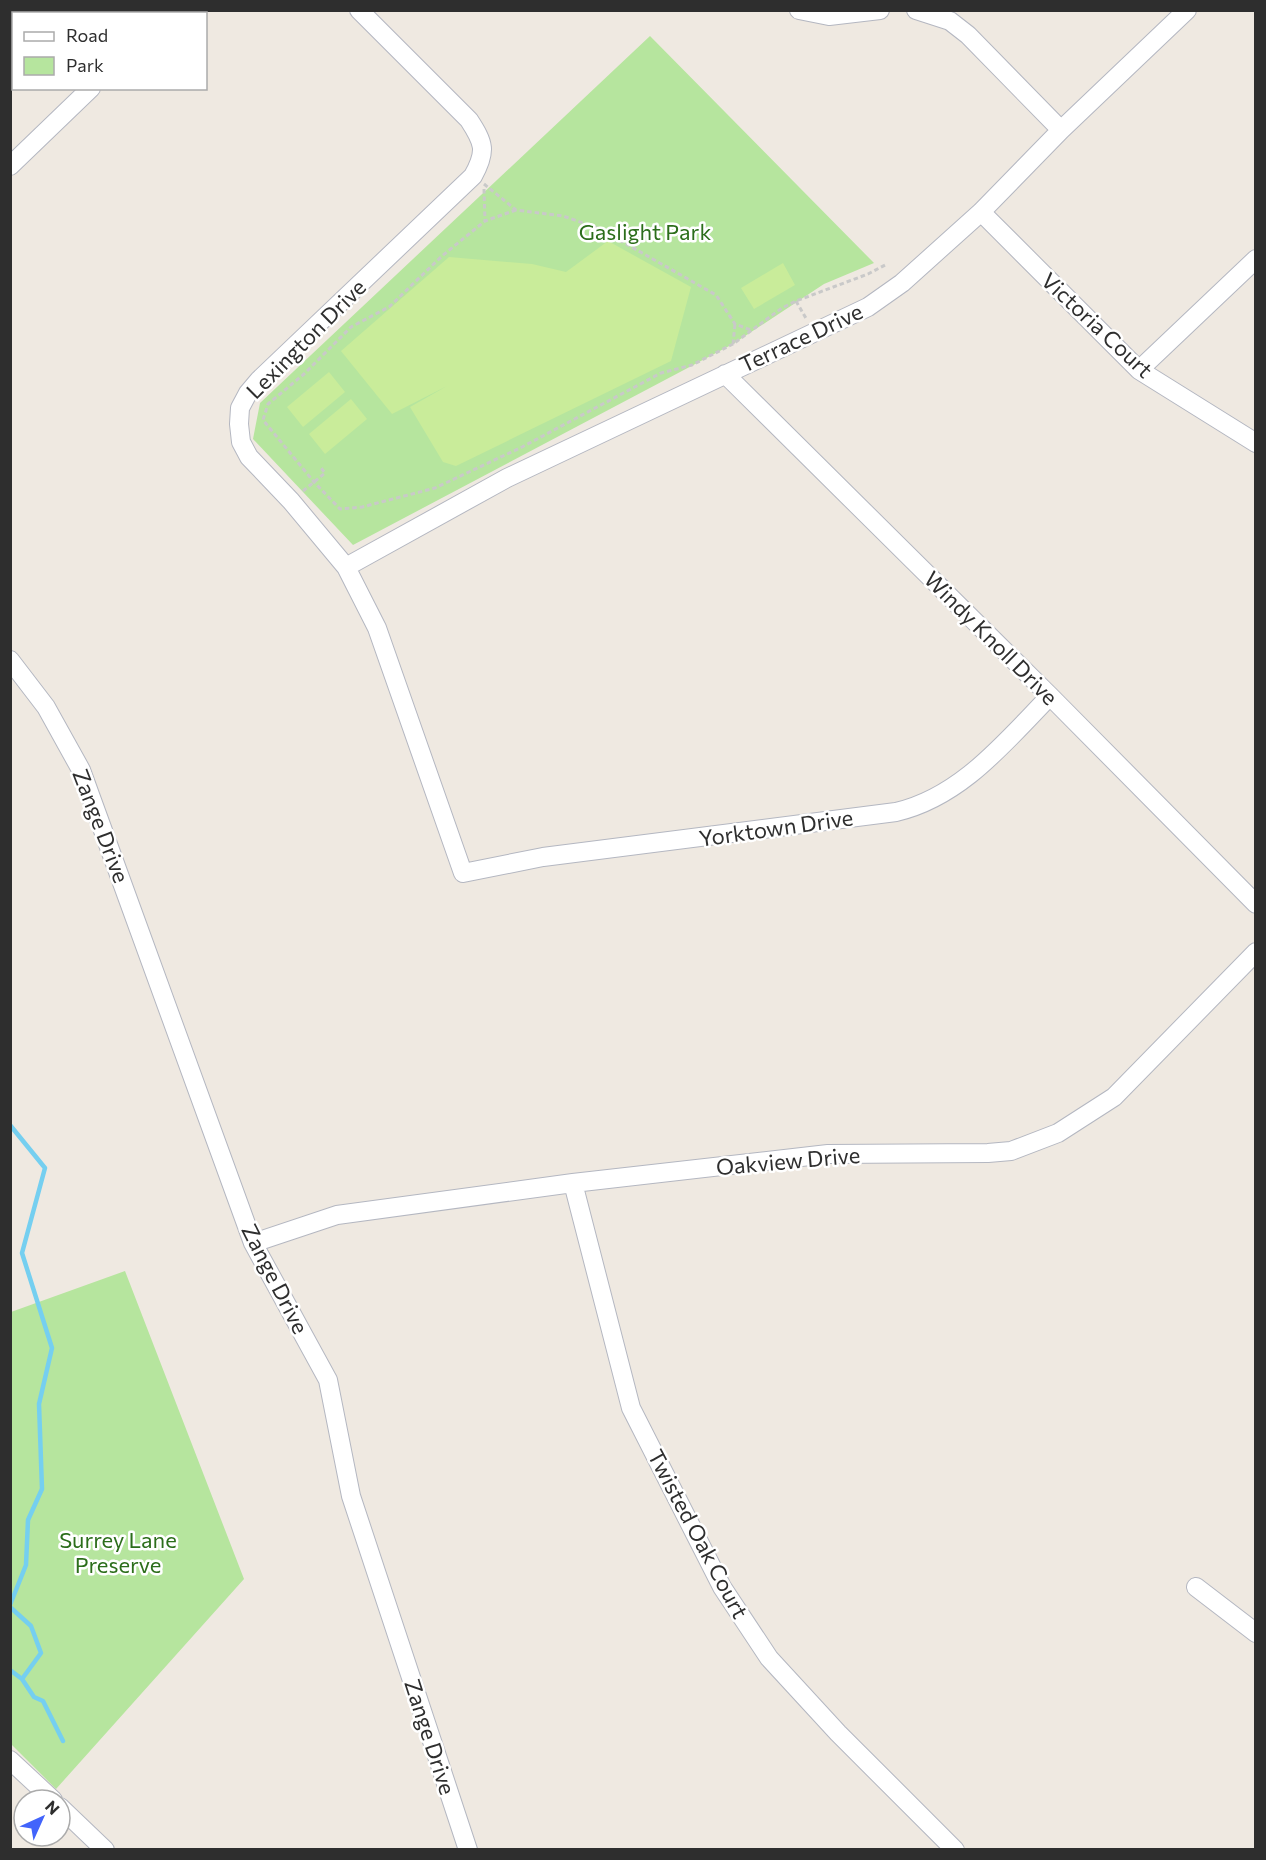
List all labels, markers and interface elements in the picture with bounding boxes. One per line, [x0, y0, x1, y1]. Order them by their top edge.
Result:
legend [12, 12, 207, 90]
text: Road [66, 24, 108, 46]
text: Park [66, 54, 104, 76]
park label: Gaslight Park [579, 218, 711, 245]
street label: Victoria Court [1036, 266, 1159, 383]
street label: Lexington Drive [240, 273, 371, 404]
street label: Terrace Drive [735, 297, 867, 378]
street label: Windy Knoll Drive [919, 565, 1064, 710]
street label: Zange Drive [67, 765, 135, 886]
street label: Yorktown Drive [697, 803, 855, 852]
street label: Oakview Drive [715, 1141, 861, 1180]
street label: Zange Drive [236, 1219, 315, 1338]
street label: Twisted Oak Court [643, 1445, 754, 1623]
park label: Surrey Lane Preserve [59, 1526, 177, 1578]
street label: Zange Drive [399, 1676, 462, 1798]
north arrow [12, 1788, 72, 1848]
text: N [42, 1796, 64, 1818]

